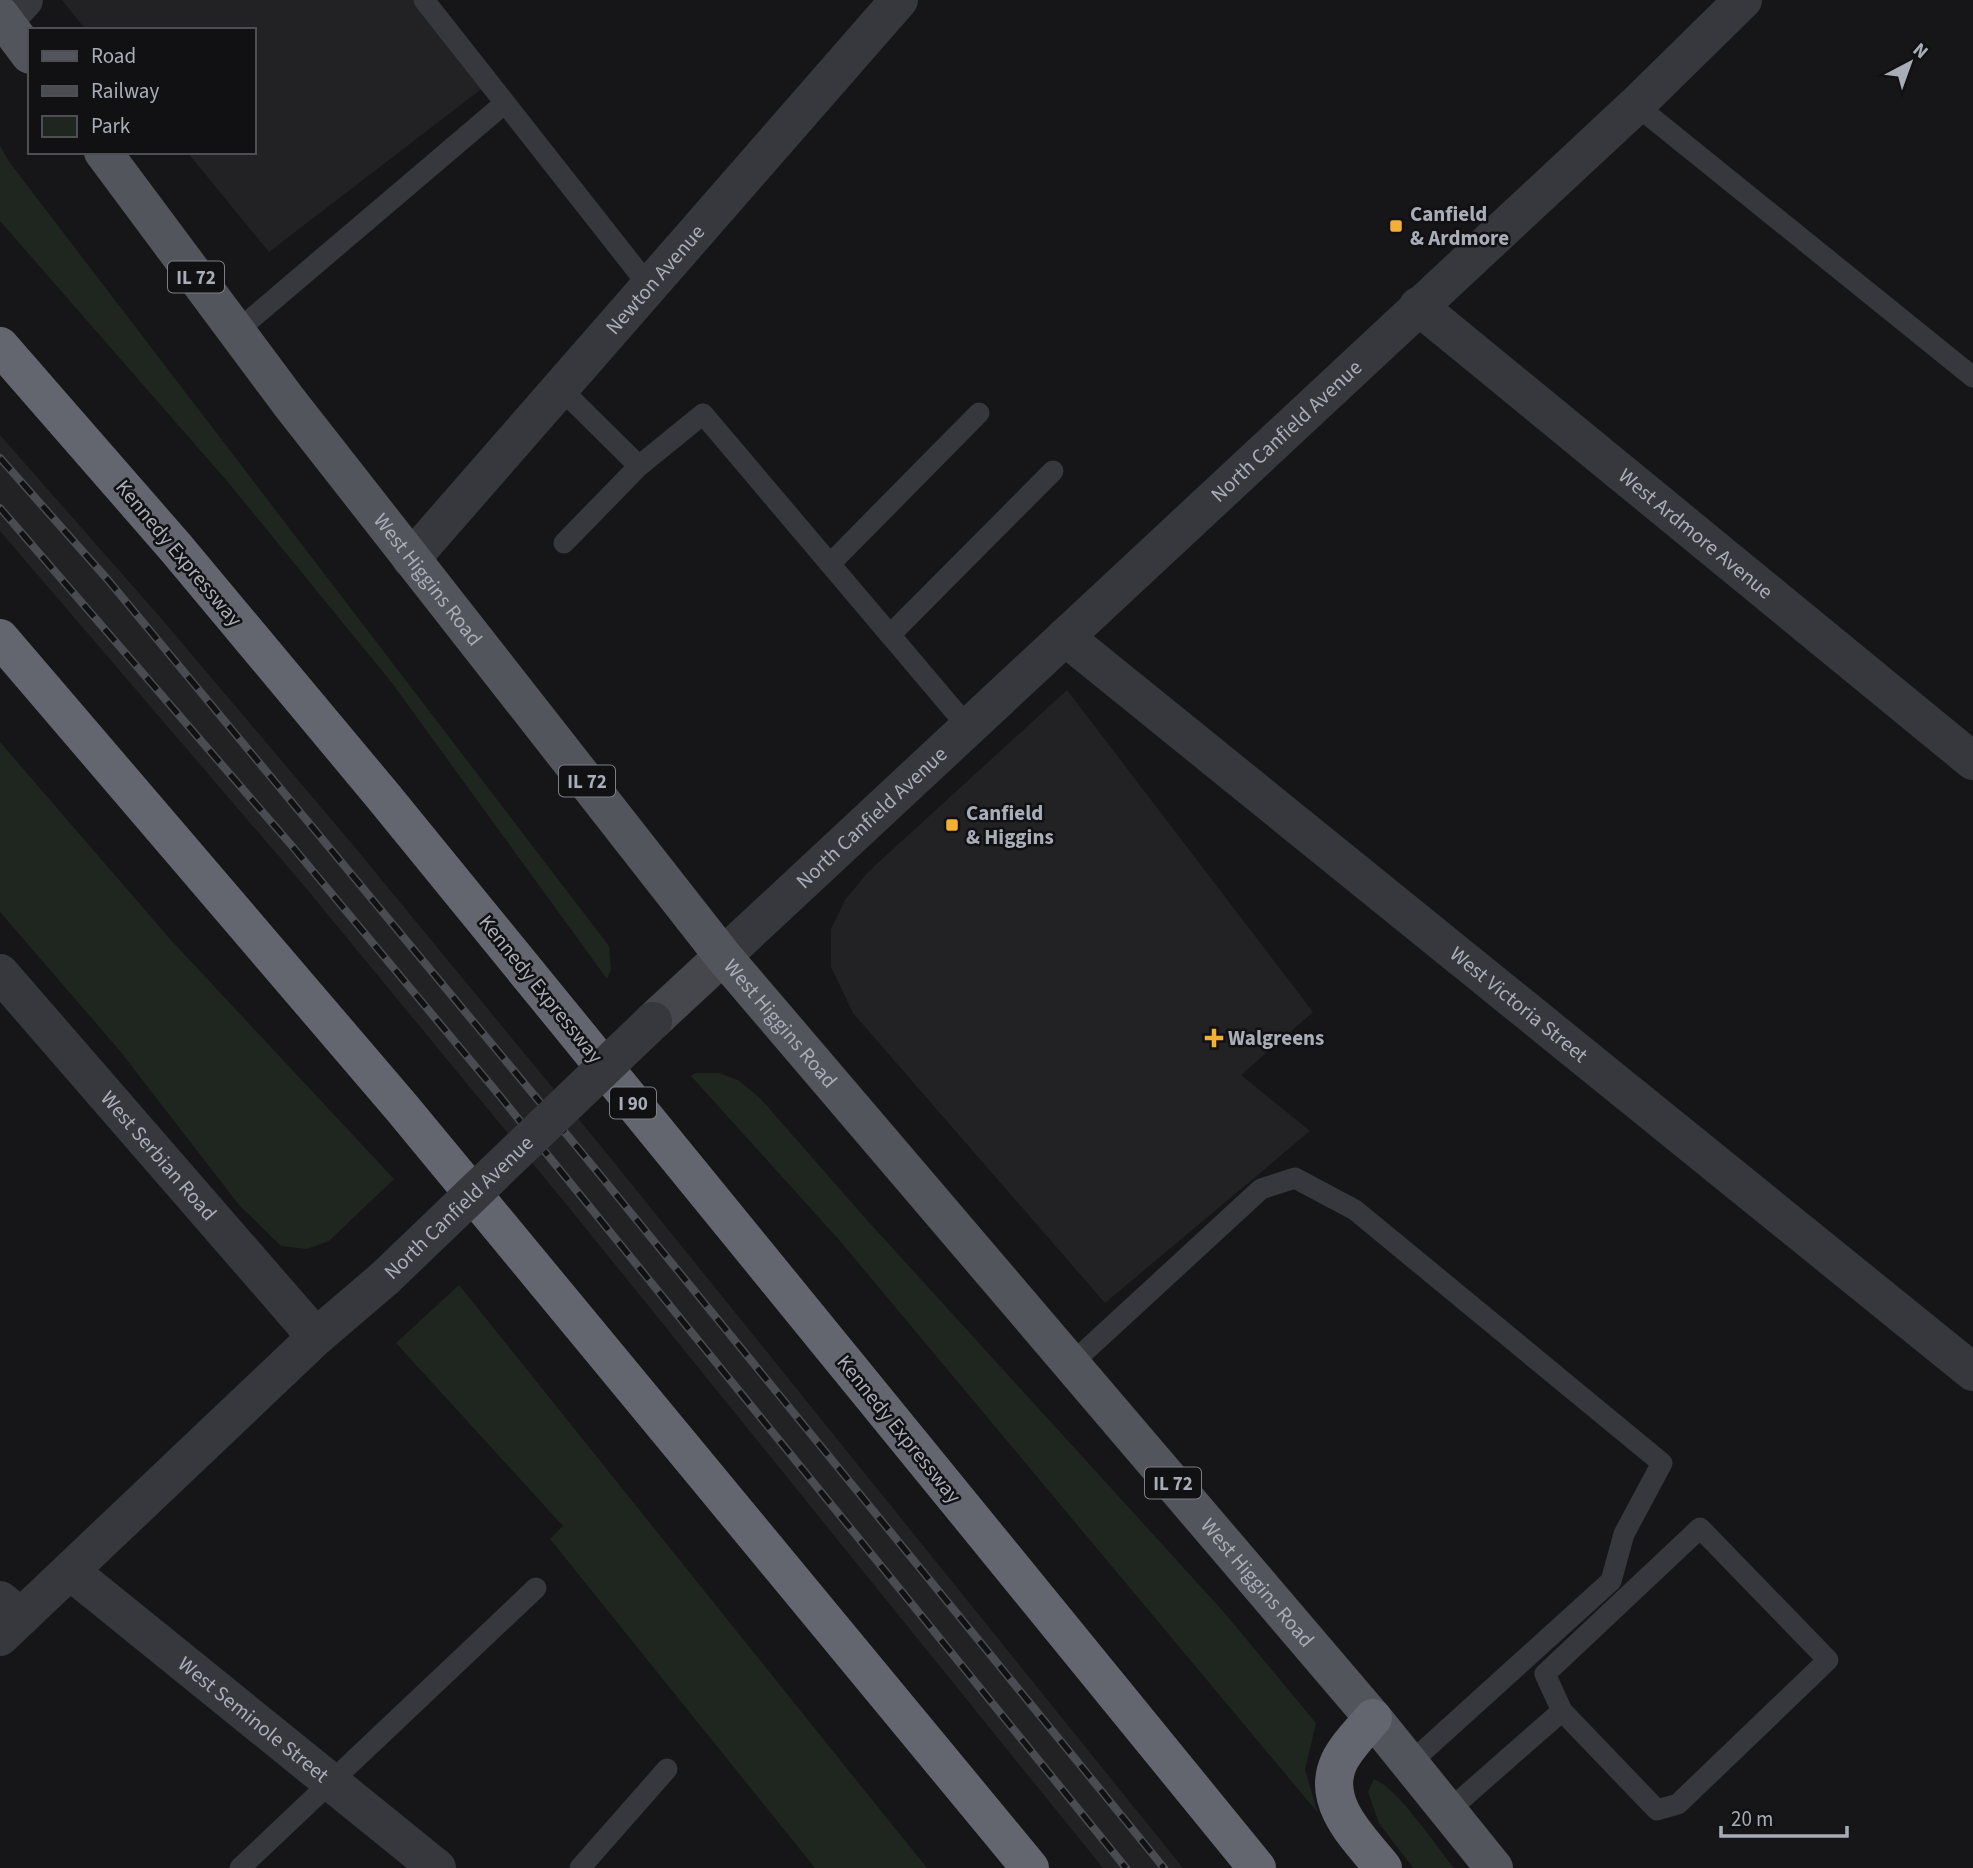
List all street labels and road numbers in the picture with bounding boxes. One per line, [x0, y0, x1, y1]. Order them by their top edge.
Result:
street label: Newton Avenue [598, 218, 712, 341]
road number: IL 72 [168, 262, 224, 292]
street label: North Canfield Avenue [1204, 353, 1368, 509]
street label: West Ardmore Avenue [1612, 461, 1779, 606]
street label: Kennedy Expressway [109, 473, 250, 633]
street label: West Higgins Road [366, 507, 490, 652]
street label: North Canfield Avenue [789, 740, 954, 896]
road number: IL 72 [559, 766, 615, 796]
street label: Kennedy Expressway [472, 908, 610, 1070]
street label: West Victoria Street [1443, 939, 1594, 1070]
street label: West Higgins Road [717, 952, 844, 1095]
street label: West Serbian Road [94, 1084, 224, 1227]
road number: I 90 [610, 1088, 656, 1119]
street label: North Canfield Avenue [377, 1128, 540, 1286]
street label: Kennedy Expressway [830, 1348, 968, 1510]
road number: IL 72 [1145, 1468, 1201, 1498]
street label: West Higgins Road [1194, 1511, 1321, 1654]
street label: West Seminole Street [172, 1649, 335, 1790]

